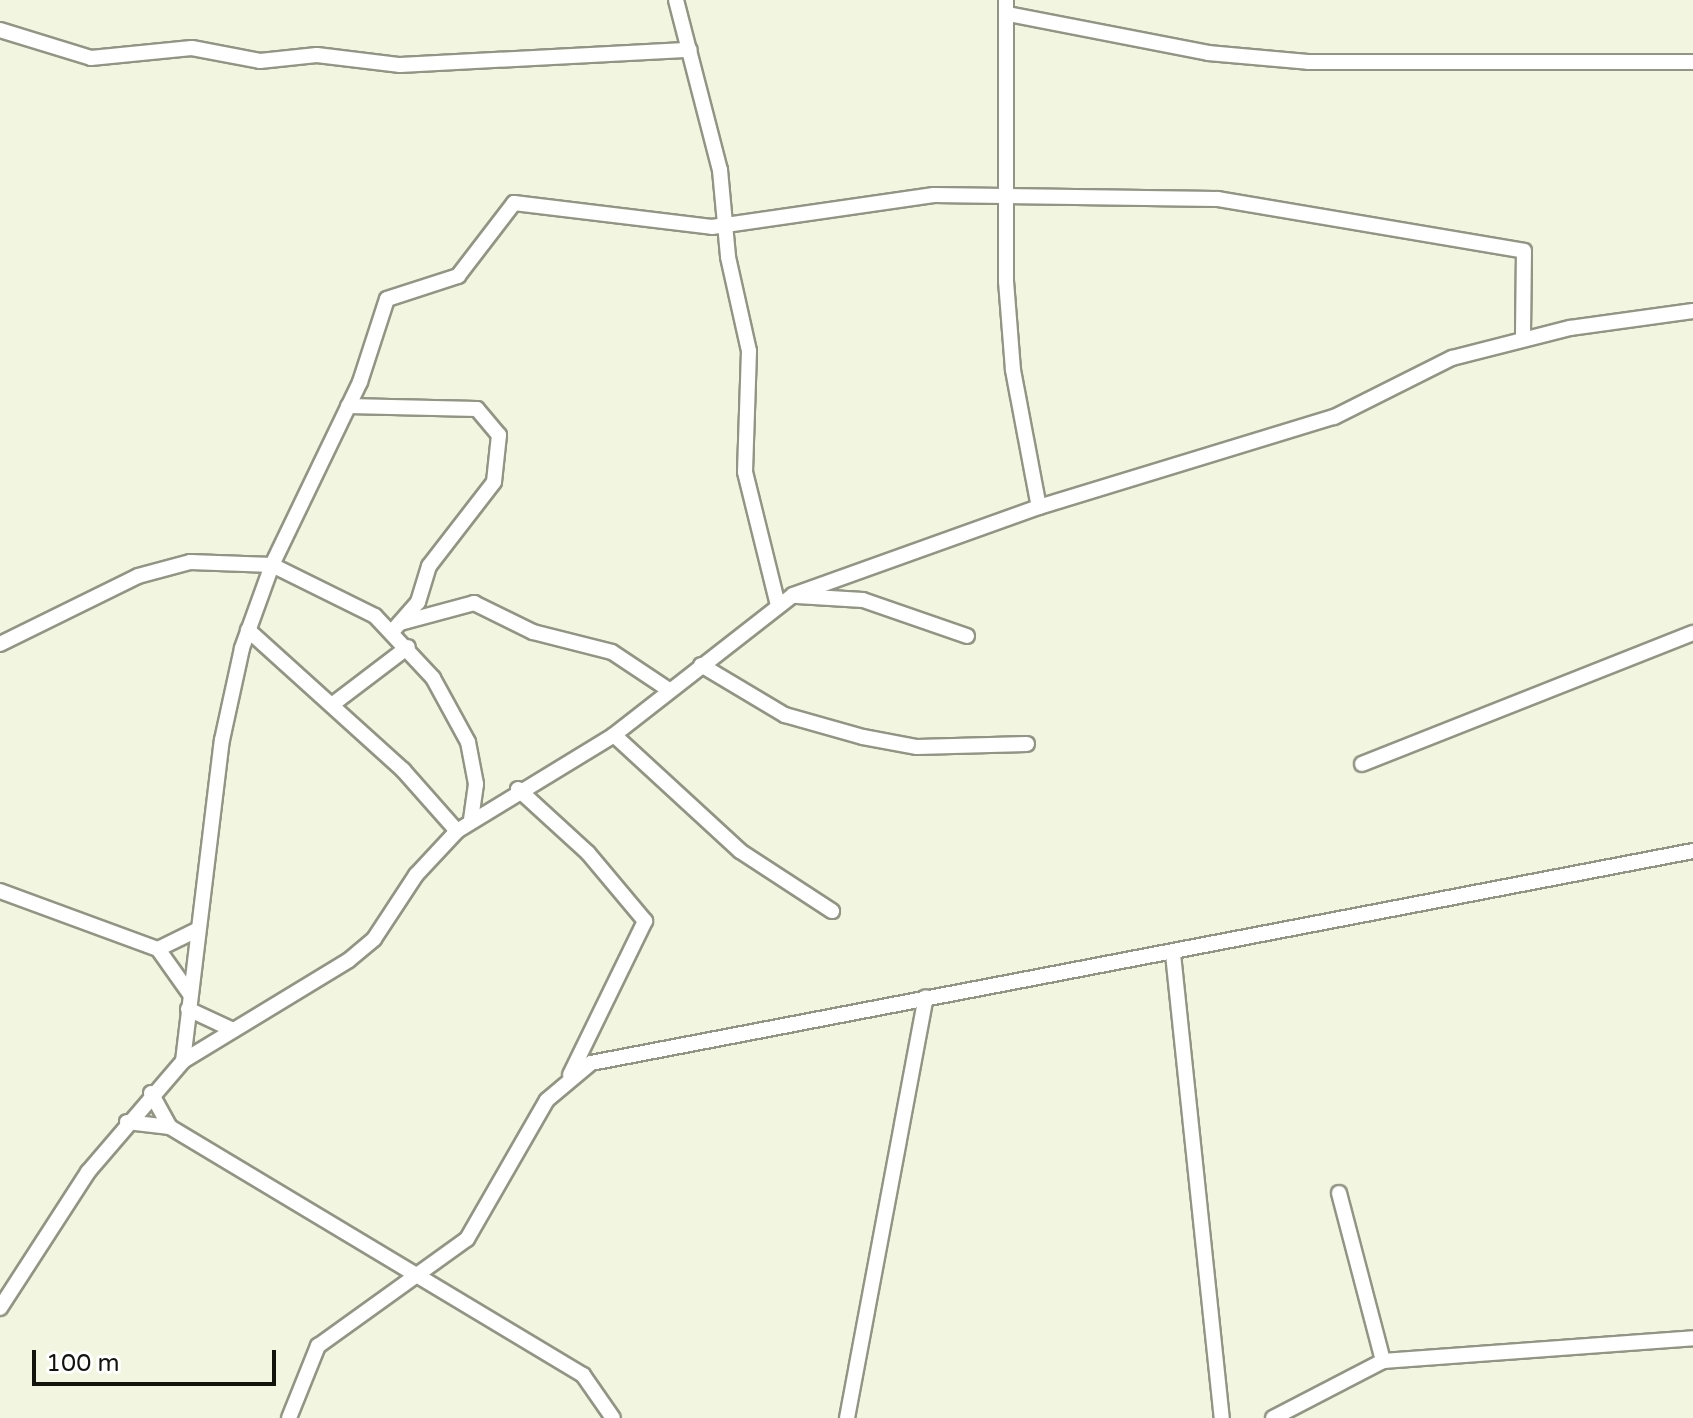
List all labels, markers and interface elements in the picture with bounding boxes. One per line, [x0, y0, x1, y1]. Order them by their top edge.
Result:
scale bar [36, 1334, 280, 1384]
text: 100 m [46, 1349, 120, 1378]

